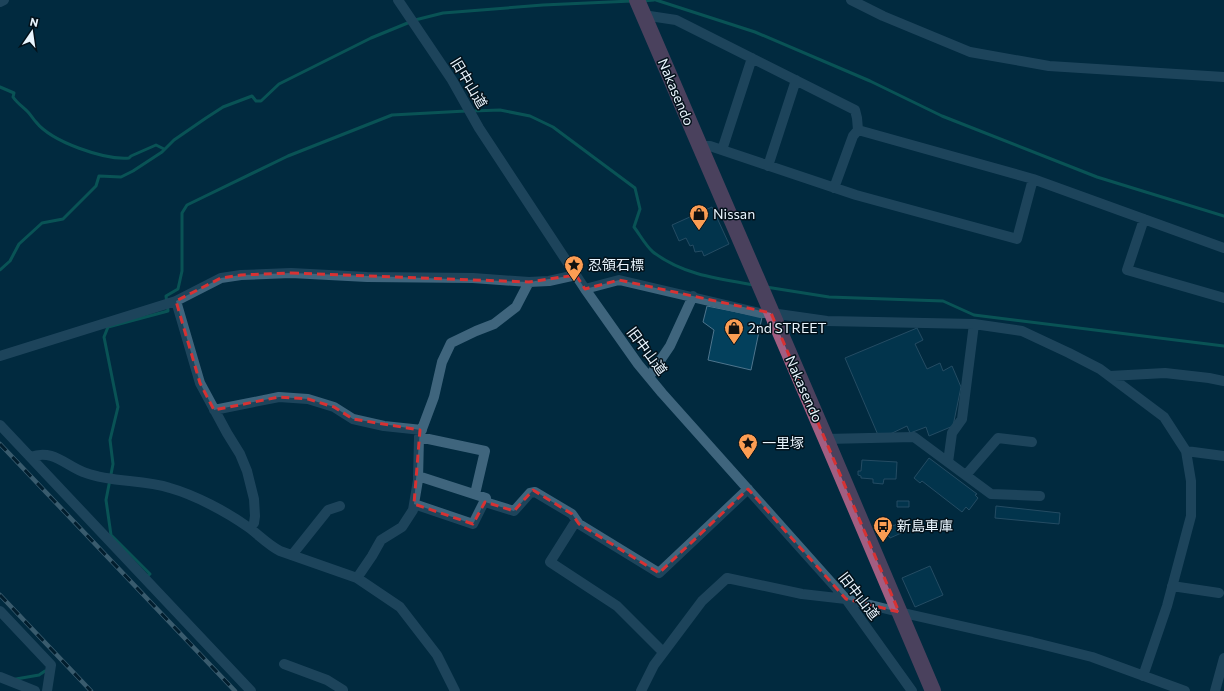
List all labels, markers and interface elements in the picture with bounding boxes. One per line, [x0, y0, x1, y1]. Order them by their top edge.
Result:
north arrow [12, 12, 52, 52]
text: N [29, 15, 40, 29]
street label: 旧中山道 [448, 54, 491, 111]
street label: Nakasendo [655, 56, 698, 128]
shop icon: Nissan [688, 203, 710, 231]
place label: Nissan [713, 205, 755, 222]
place icon: 忍領石標 [563, 254, 585, 282]
place label: 忍領石標 [588, 256, 644, 273]
shop icon: 2nd STREET [723, 317, 745, 345]
place label: 2nd STREET [748, 319, 827, 336]
street label: 旧中山道 [624, 323, 671, 378]
street label: Nakasendo [782, 353, 827, 425]
place icon: 一里塚 [737, 432, 759, 460]
place label: 一里塚 [762, 434, 804, 451]
bus stop icon: 新島車庫 [872, 515, 894, 543]
place label: 新島車庫 [897, 517, 953, 534]
street label: 旧中山道 [835, 568, 883, 623]

